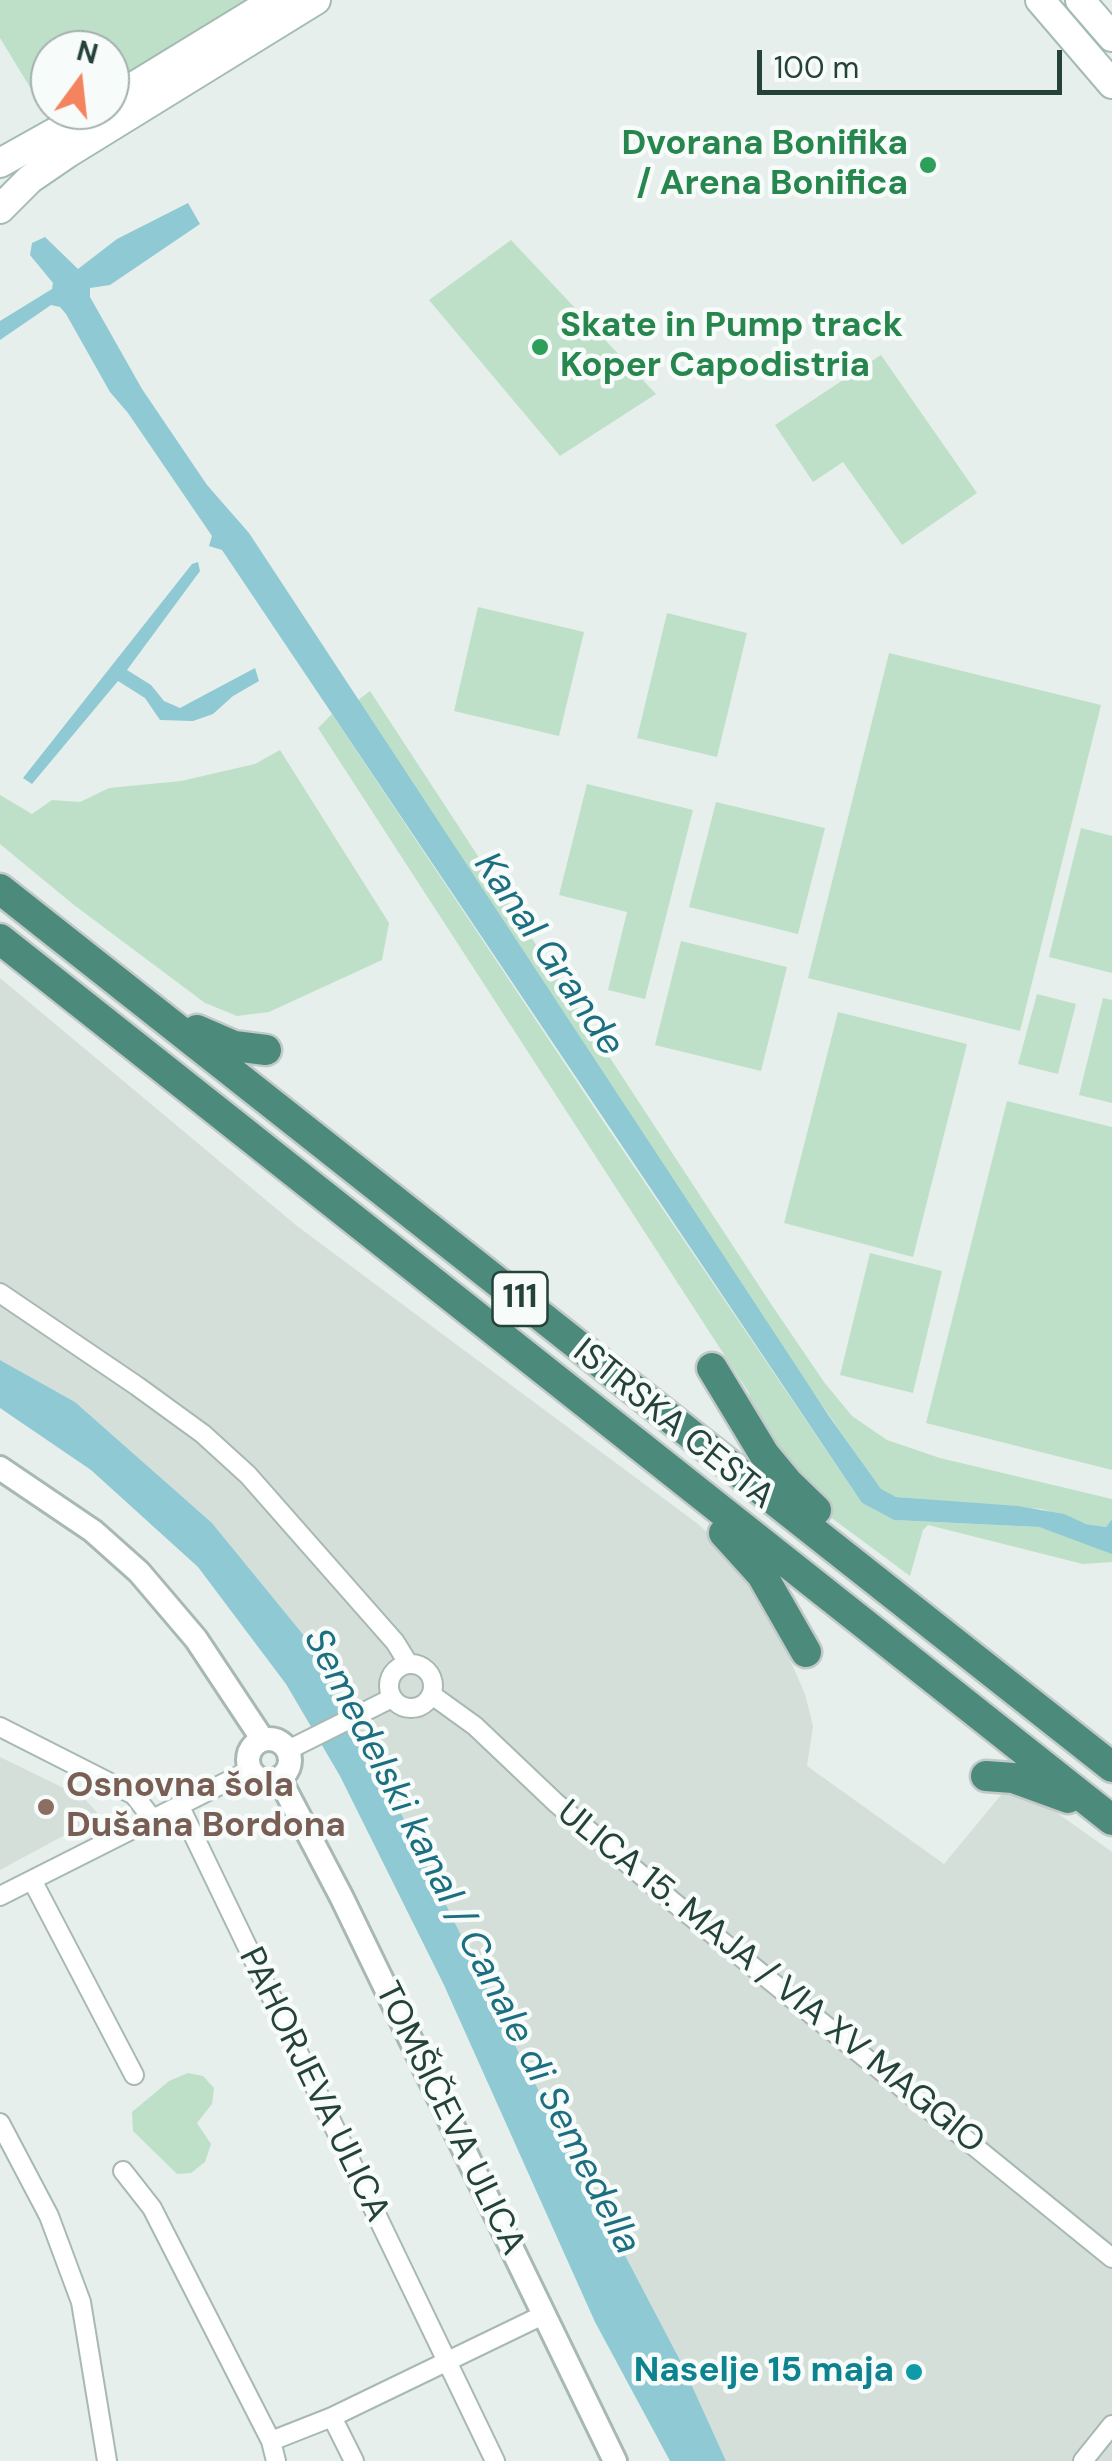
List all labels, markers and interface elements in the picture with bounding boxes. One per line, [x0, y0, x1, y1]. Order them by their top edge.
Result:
north arrow [30, 30, 130, 130]
scale bar [762, 30, 1067, 92]
text: N [73, 32, 102, 73]
text: 100 m [774, 48, 859, 87]
place label: Dvorana Bonifika / Arena Bonifica [622, 124, 908, 206]
marker: Dvorana Bonifika / Arena Bonifica [917, 154, 939, 176]
place label: Skate in Pump track Koper Capodistria [560, 306, 903, 388]
marker: Skate in Pump track Koper Capodistria [529, 336, 551, 358]
water label: Kanal Grande [463, 845, 633, 1065]
road number: 111 [492, 1272, 548, 1326]
street label: ISTRSKA CESTA [564, 1331, 782, 1519]
water label: Semedelski kanal / Canale di Semedella [293, 1621, 649, 2263]
place label: Osnovna šola Dušana Bordona [66, 1766, 346, 1848]
street label: ULICA 15. MAJA / VIA XV MAGGIO [548, 1793, 992, 2163]
marker: Osnovna šola Dušana Bordona [35, 1796, 57, 1818]
street label: PAHORJEVA ULICA [229, 1941, 397, 2229]
street label: TOMŠIČEVA ULICA [365, 1976, 533, 2262]
place label: Naselje 15 maja [634, 2351, 894, 2393]
marker: Naselje 15 maja [903, 2361, 925, 2383]

